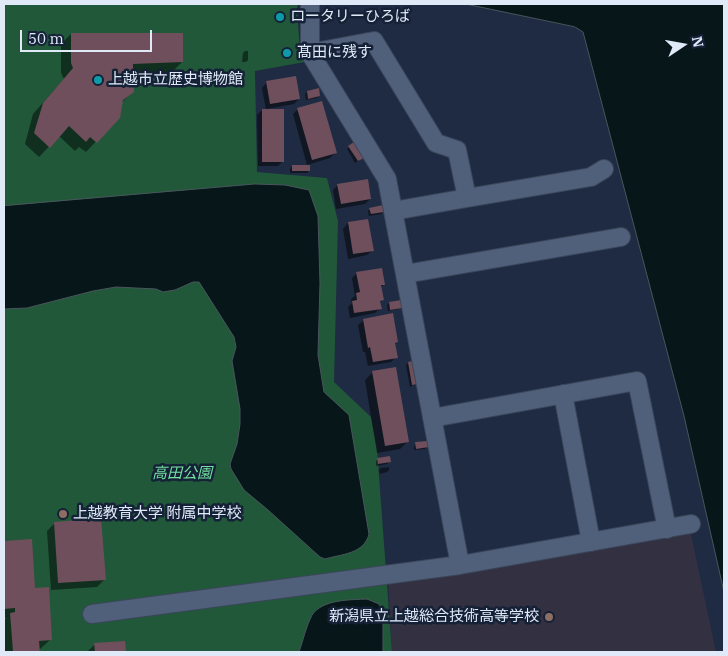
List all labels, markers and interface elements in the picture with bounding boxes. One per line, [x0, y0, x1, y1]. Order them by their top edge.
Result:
place label: ロータリーひろば [290, 8, 410, 26]
marker: ロータリーひろば [274, 11, 286, 23]
scale bar [22, 20, 155, 52]
north arrow [658, 20, 708, 70]
text: 50 m [28, 29, 64, 48]
text: N [688, 35, 708, 49]
place label: 髙田に残す [297, 44, 372, 62]
marker: 髙田に残す [281, 47, 293, 59]
place label: 上越市立歴史博物館 [108, 71, 243, 89]
marker: 上越市立歴史博物館 [92, 74, 104, 86]
park label: 高田公園 [152, 465, 212, 483]
place label: 上越教育大学 附属中学校 [73, 505, 241, 523]
marker: 上越教育大学 附属中学校 [57, 508, 69, 520]
place label: 新潟県立上越総合技術高等学校 [329, 608, 539, 626]
marker: 新潟県立上越総合技術高等学校 [543, 611, 555, 623]

